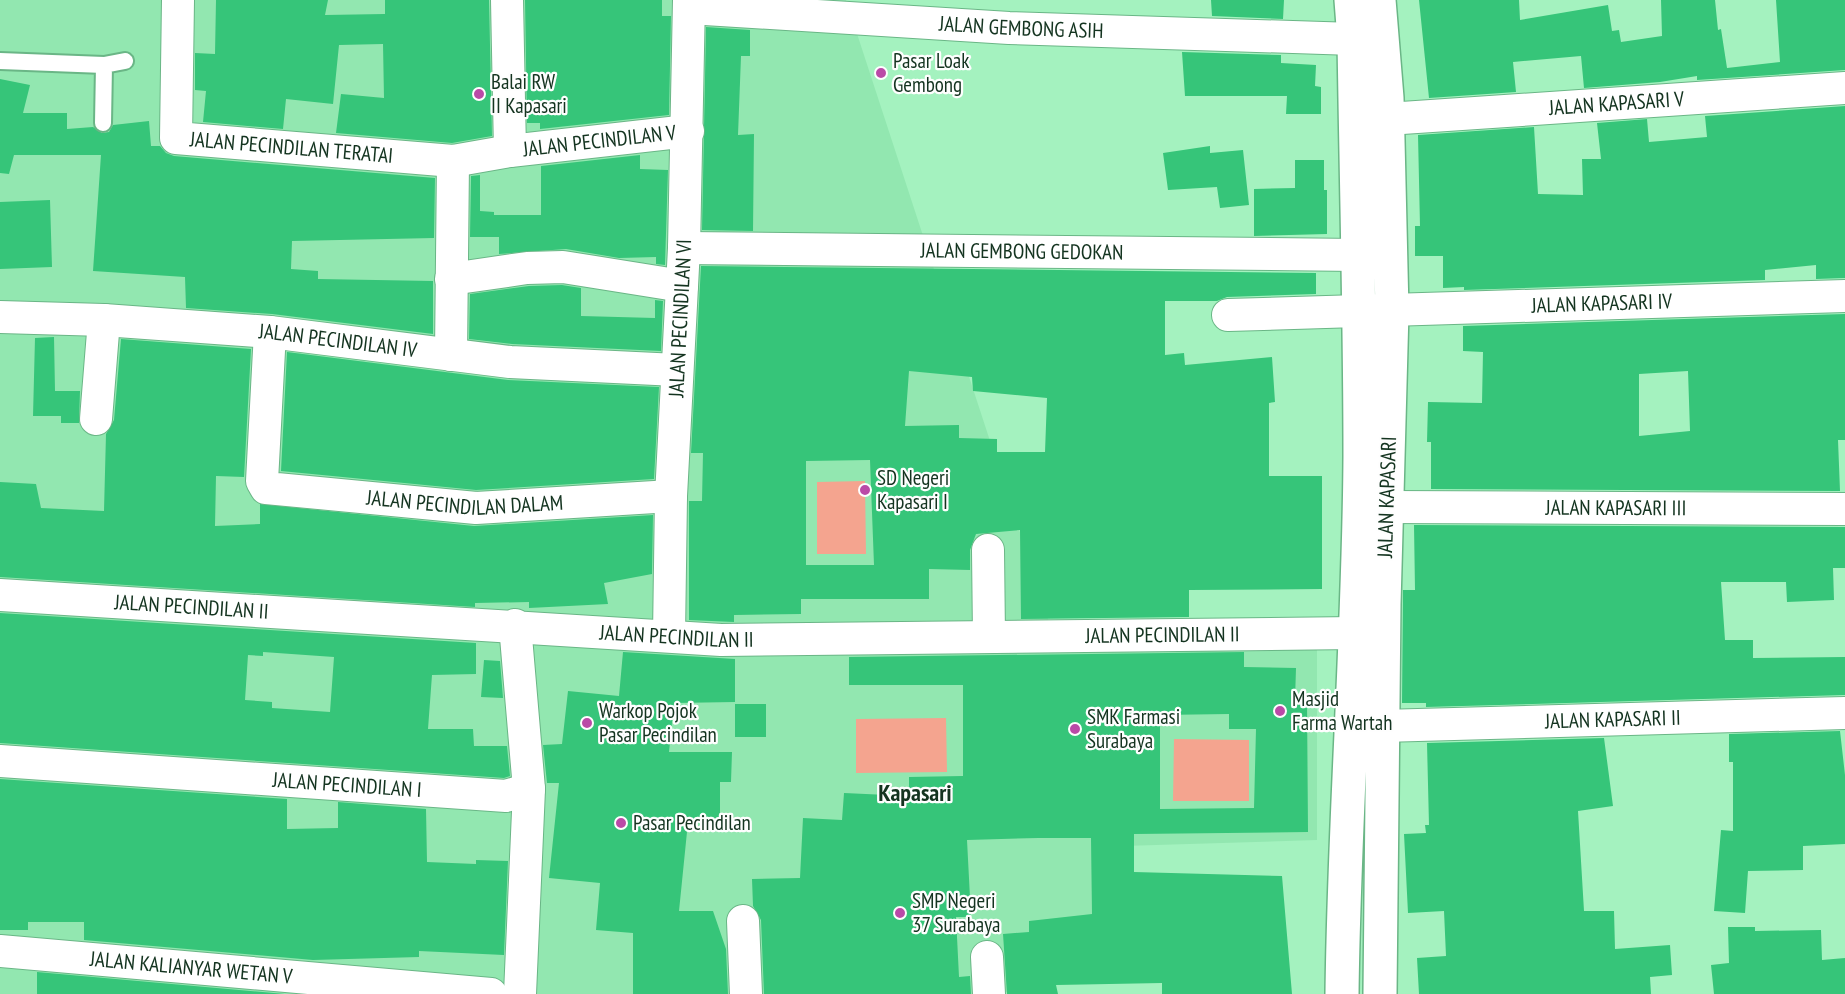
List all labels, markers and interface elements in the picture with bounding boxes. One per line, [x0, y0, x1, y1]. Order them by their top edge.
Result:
street label: JALAN GEMBONG ASIH [938, 10, 1104, 44]
place label: Pasar Loak Gembong [893, 47, 969, 98]
marker: Pasar Loak Gembong [874, 66, 888, 80]
place label: Balai RW II Kapasari [491, 68, 567, 119]
street label: JALAN KAPASARI V [1547, 85, 1685, 121]
marker: Balai RW II Kapasari [472, 87, 486, 101]
street label: JALAN PECINDILAN V [521, 118, 678, 163]
street label: JALAN PECINDILAN TERATAI [188, 125, 394, 169]
street label: JALAN GEMBONG GEDOKAN [919, 236, 1124, 266]
street label: JALAN PECINDILAN VI [662, 239, 697, 399]
street label: JALAN KAPASARI IV [1530, 287, 1673, 319]
street label: JALAN PECINDILAN IV [257, 317, 419, 363]
street label: JALAN KAPASARI [1371, 436, 1402, 559]
place label: SD Negeri Kapasari I [877, 464, 949, 515]
marker: SD Negeri Kapasari I [858, 483, 872, 497]
street label: JALAN PECINDILAN DALAM [365, 484, 564, 521]
street label: JALAN KAPASARI III [1545, 494, 1686, 521]
street label: JALAN PECINDILAN II [113, 588, 269, 625]
street label: JALAN PECINDILAN II [598, 618, 754, 653]
street label: JALAN PECINDILAN II [1084, 620, 1240, 649]
place label: Masjid Farma Wartah [1292, 685, 1393, 736]
place label: Warkop Pojok Pasar Pecindilan [599, 697, 717, 748]
place label: SMK Farmasi Surabaya [1087, 703, 1180, 754]
marker: Masjid Farma Wartah [1273, 704, 1287, 718]
street label: JALAN KAPASARI II [1544, 704, 1681, 734]
marker: Warkop Pojok Pasar Pecindilan [580, 716, 594, 730]
marker: SMK Farmasi Surabaya [1068, 722, 1082, 736]
street label: JALAN PECINDILAN I [271, 766, 423, 803]
district label: Kapasari [878, 777, 952, 808]
place label: Pasar Pecindilan [633, 809, 751, 836]
marker: Pasar Pecindilan [614, 816, 628, 830]
place label: SMP Negeri 37 Surabaya [912, 887, 1001, 938]
marker: SMP Negeri 37 Surabaya [893, 906, 907, 920]
street label: JALAN KALIANYAR WETAN V [88, 945, 294, 990]

